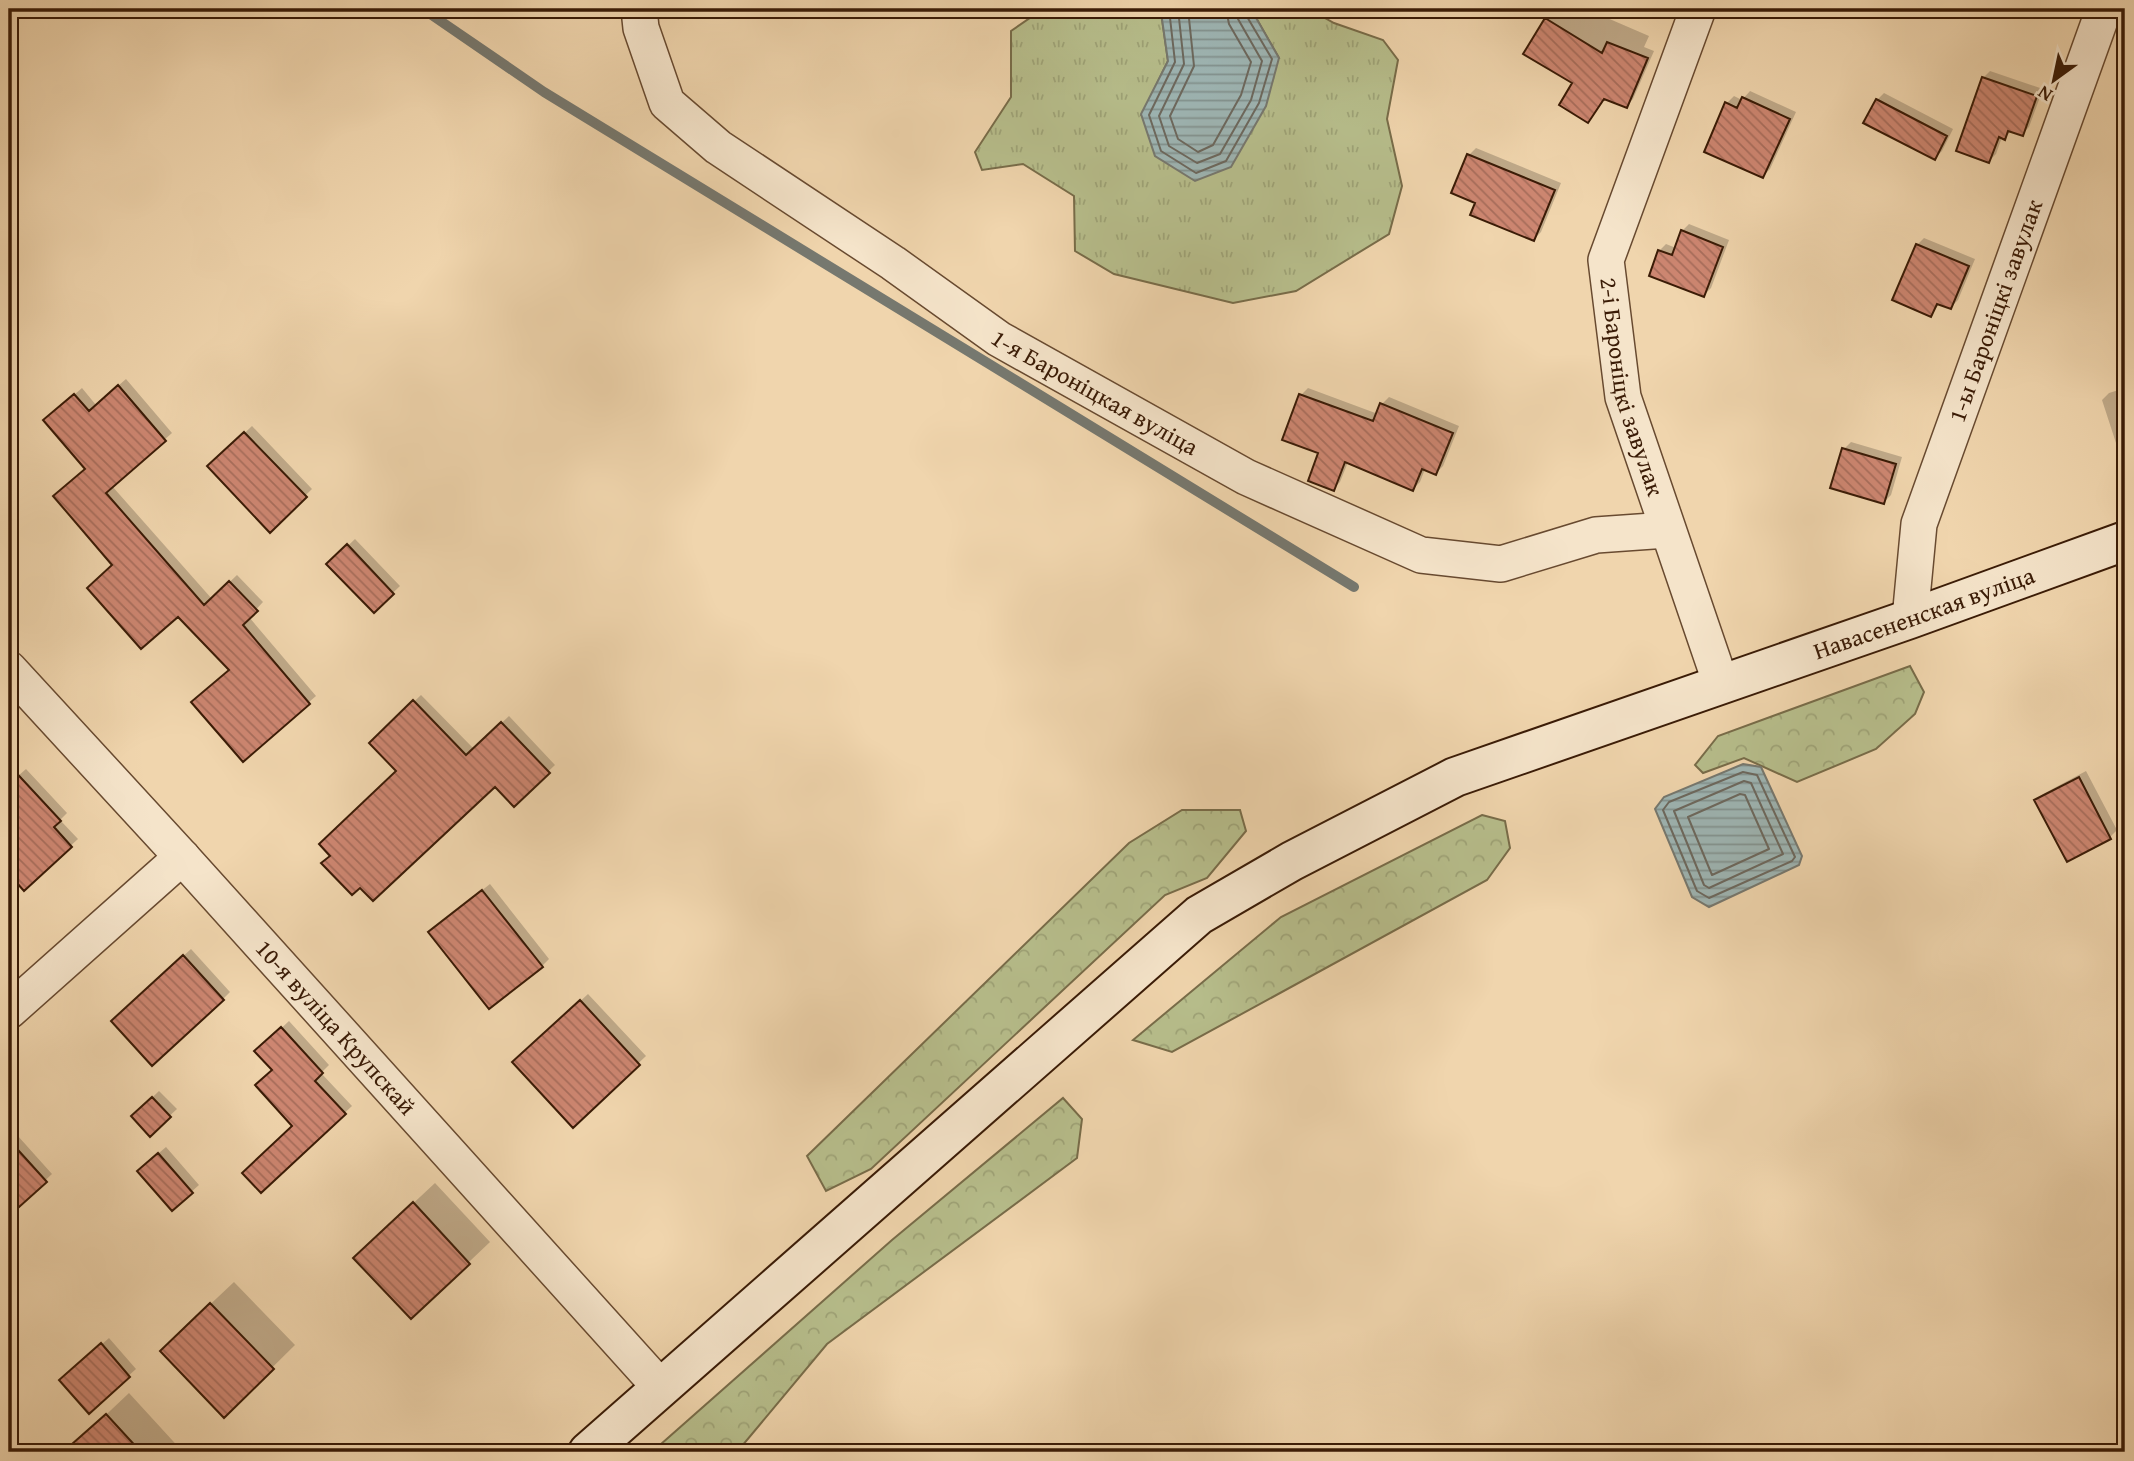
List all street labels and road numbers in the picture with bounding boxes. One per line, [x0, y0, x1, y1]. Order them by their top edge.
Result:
street label: 1-ы Бароніцкі завулак [1939, 194, 2051, 427]
street label: 2-і Бароніцкі завулак [1591, 275, 1674, 501]
street label: 1-я Бароніцкая вуліца [984, 321, 1206, 464]
street label: Навасененская вуліца [1808, 557, 2040, 668]
street label: 10-я вуліца Крупскай [248, 932, 425, 1123]

